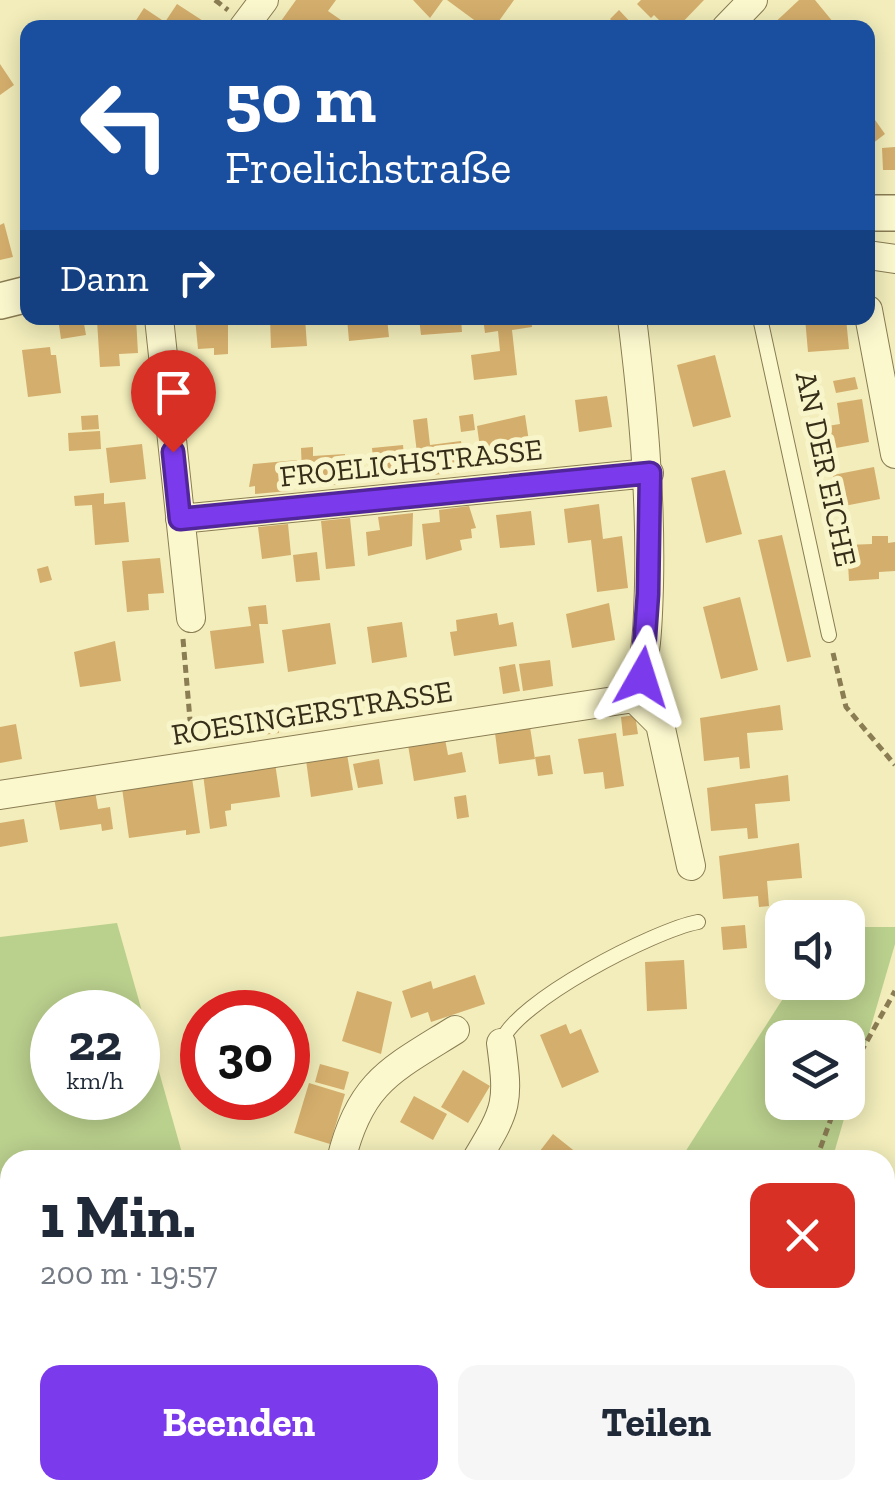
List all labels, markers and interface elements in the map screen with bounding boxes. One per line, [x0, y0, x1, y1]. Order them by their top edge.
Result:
text: 50 m [225, 56, 376, 140]
icon: left [60, 60, 190, 190]
text: Froelichstraße [225, 141, 511, 195]
icon: right [169, 250, 224, 305]
text: Dann [60, 255, 149, 301]
pin [131, 350, 216, 453]
icon: arrive [146, 365, 201, 420]
street label: AN DER EICHE [788, 368, 864, 570]
street label: FROELICHSTRASSE [278, 431, 544, 495]
position arrow [590, 625, 694, 729]
street label: ROESINGERSTRASSE [169, 673, 455, 753]
map controls [765, 900, 865, 1120]
button: sound [765, 900, 865, 1000]
speed limit sign: 30 [180, 990, 310, 1120]
text: 22 [68, 1013, 122, 1073]
button: layers [765, 1020, 865, 1120]
text: km/h [66, 1065, 124, 1095]
text: 1 Min. [40, 1180, 196, 1252]
button: close [750, 1183, 855, 1288]
text: 200 m · 19:57 [40, 1254, 218, 1292]
button: Beenden [40, 1365, 438, 1480]
button: Teilen [458, 1365, 855, 1480]

